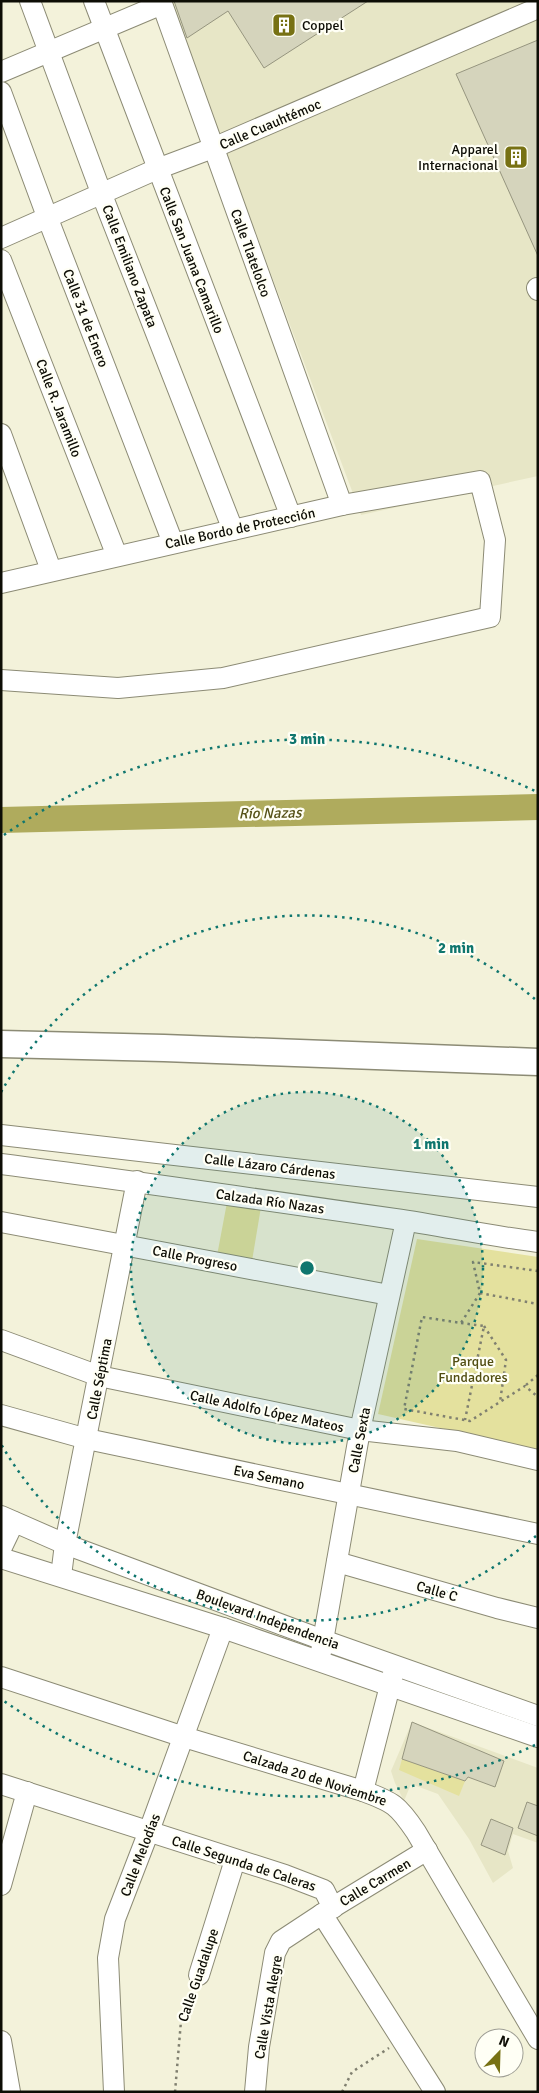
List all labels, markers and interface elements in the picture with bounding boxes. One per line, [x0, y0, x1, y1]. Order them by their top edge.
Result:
building icon: Coppel [271, 12, 297, 38]
place label: Coppel [302, 17, 344, 34]
street label: Calle Cuauhtémoc [217, 95, 324, 154]
place label: Apparel Internacional [418, 141, 498, 174]
building icon: Apparel Internacional [503, 144, 529, 170]
street label: Calle San Juana Camarillo [156, 184, 227, 336]
street label: Calle Emiliano Zapata [98, 202, 161, 330]
street label: Calle Tlatelolco [227, 207, 274, 299]
street label: Calle 31 de Enero [59, 267, 112, 370]
street label: Calle R. Jaramillo [32, 357, 85, 460]
street label: Calle Bordo de Protección [163, 504, 317, 553]
text: 3 min [289, 730, 325, 748]
water label: Río Nazas [238, 803, 303, 823]
text: 2 min [438, 939, 474, 957]
text: 1 min [413, 1135, 449, 1153]
street label: Calle Lázaro Cárdenas [203, 1150, 337, 1183]
street label: Calzada Río Nazas [215, 1185, 325, 1218]
street label: Calle Progreso [151, 1242, 239, 1275]
centre of rings [298, 1259, 316, 1277]
street label: Calle Séptima [83, 1337, 116, 1421]
park label: Parque Fundadores [438, 1353, 508, 1386]
street label: Calle Adolfo López Mateos [188, 1387, 345, 1436]
street label: Calle Sexta [345, 1406, 374, 1474]
street label: Eva Semano [232, 1462, 306, 1493]
street label: Calle C [414, 1578, 459, 1605]
street label: Boulevard Independencia [194, 1586, 342, 1653]
street label: Calzada 20 de Noviembre [241, 1747, 389, 1810]
street label: Calle Melodías [117, 1811, 164, 1899]
street label: Calle Segunda de Caleras [170, 1832, 318, 1895]
street label: Calle Carmen [337, 1855, 414, 1910]
street label: Calle Guadalupe [175, 1926, 222, 2024]
street label: Calle Vista Alegre [251, 1954, 286, 2060]
north arrow [474, 2028, 524, 2078]
text: N [496, 2032, 512, 2051]

